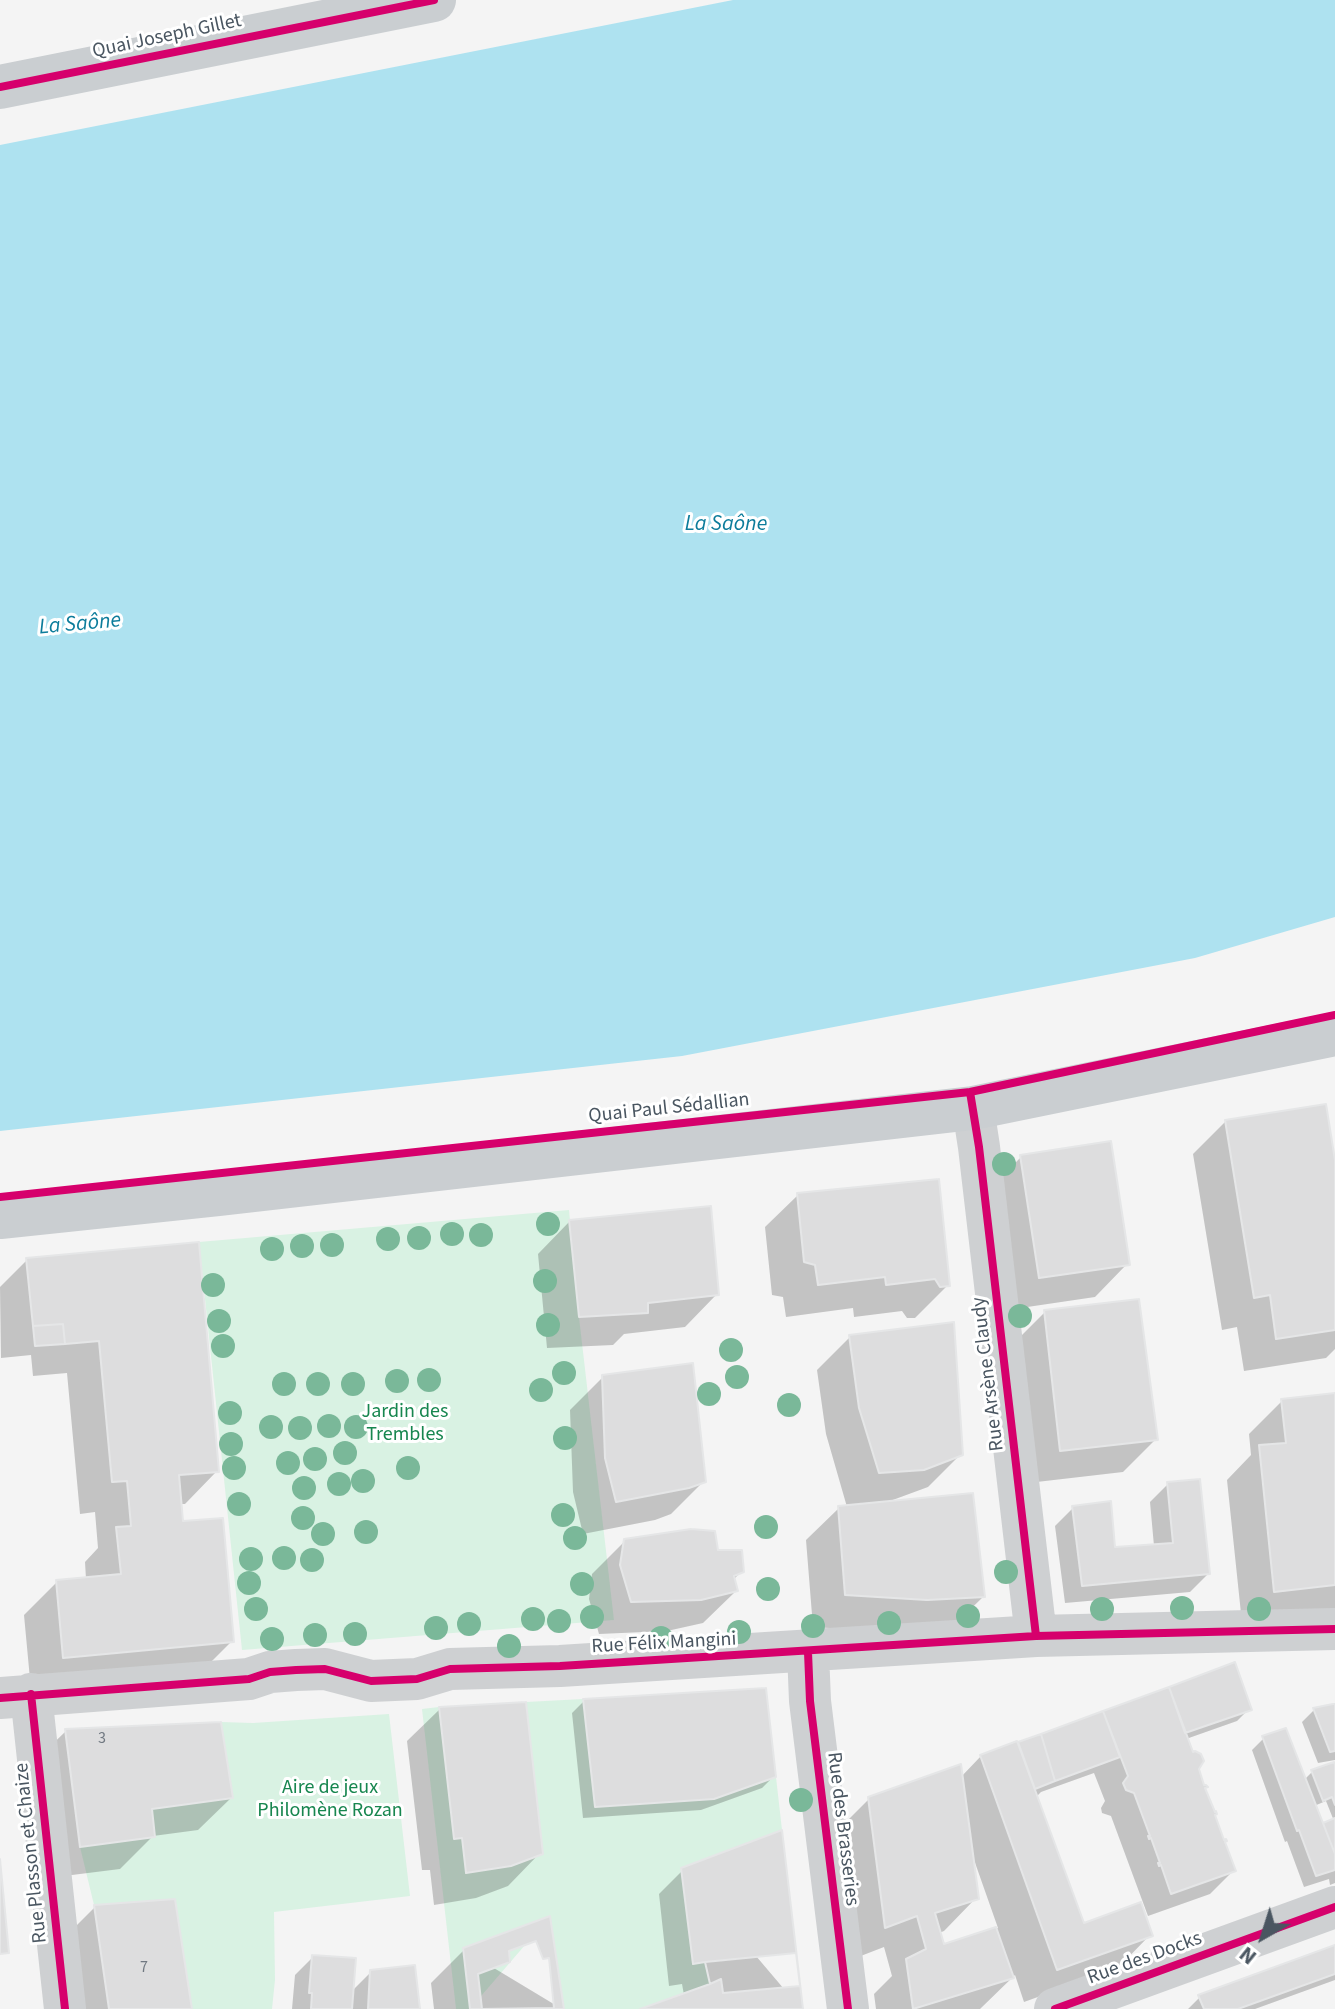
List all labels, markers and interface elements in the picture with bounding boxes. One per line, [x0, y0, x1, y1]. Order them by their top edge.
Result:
street label: Quai Joseph Gillet [90, 9, 244, 65]
water label: La Saône [685, 512, 767, 538]
water label: La Saône [38, 608, 122, 642]
street label: Quai Paul Sédallian [587, 1089, 751, 1129]
street label: Rue Arsène Claudy [968, 1296, 1010, 1452]
park label: Jardin des Trembles [362, 1401, 448, 1448]
street label: Rue Félix Mangini [591, 1628, 737, 1660]
house number: 3 [98, 1729, 106, 1749]
street label: Rue des Brasseries [821, 1751, 863, 1907]
street label: Rue Plasson et Chaize [11, 1762, 53, 1944]
park label: Aire de jeux Philomène Rozan [257, 1777, 403, 1824]
north arrow [1223, 1897, 1303, 1977]
street label: Rue des Docks [1084, 1927, 1206, 1991]
text: N [1232, 1939, 1264, 1973]
house number: 7 [140, 1958, 148, 1978]

